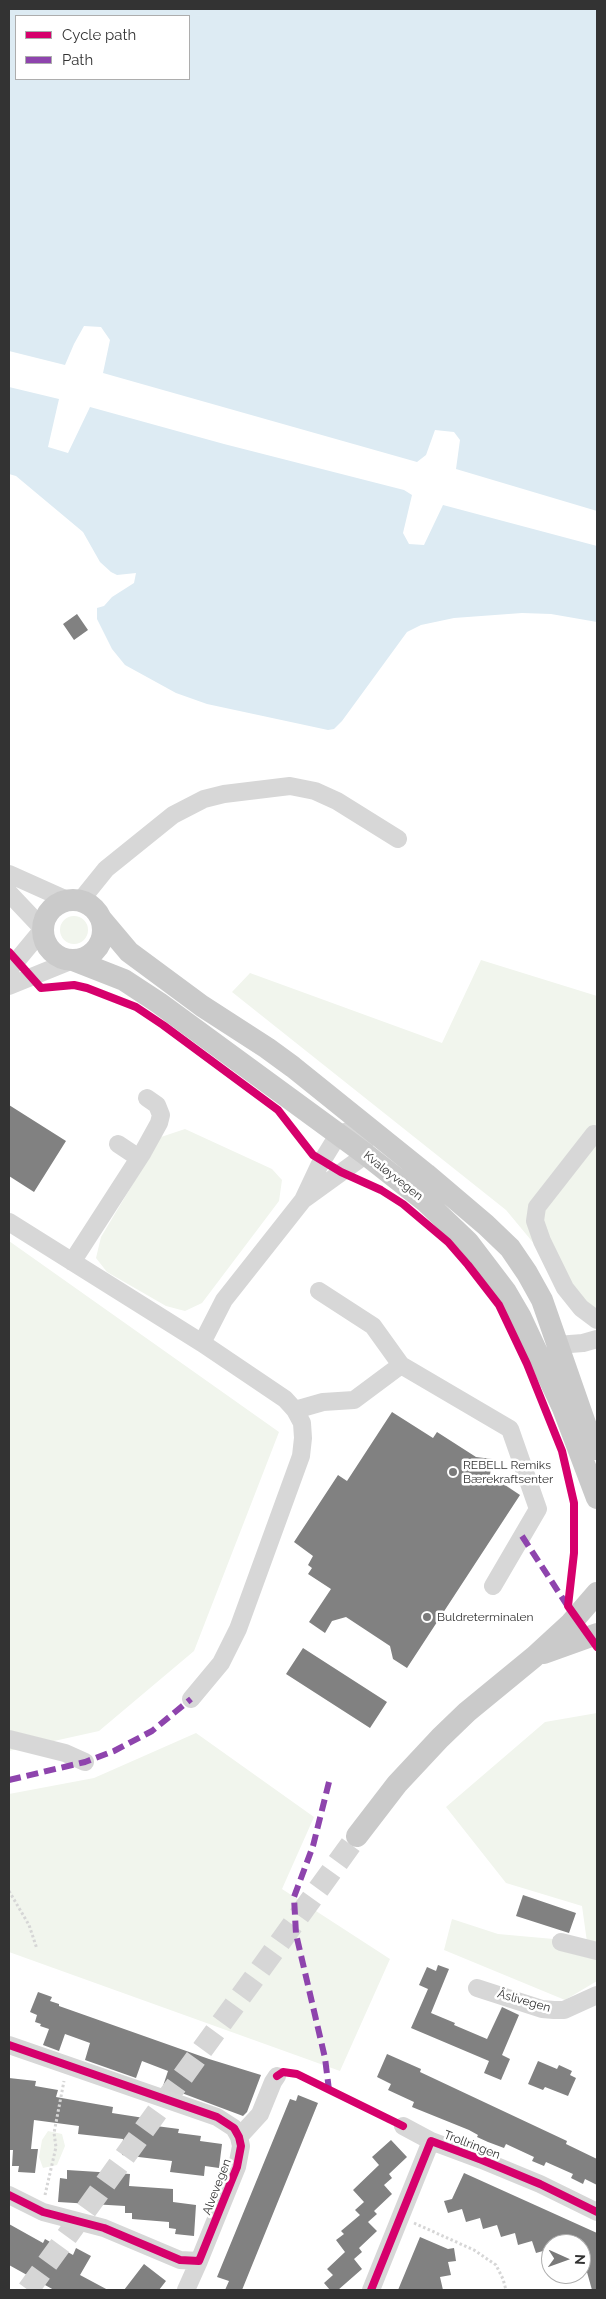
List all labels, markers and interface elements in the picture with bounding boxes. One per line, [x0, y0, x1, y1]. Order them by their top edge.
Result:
legend [15, 15, 190, 80]
text: Cycle path [62, 26, 136, 44]
text: Path [62, 51, 93, 69]
street label: Kvaløyvegen [360, 1148, 426, 1204]
place label: REBELL Remiks Bærekraftsenter [463, 1458, 553, 1486]
marker: REBELL Remiks Bærekraftsenter [447, 1466, 459, 1478]
place label: Buldreterminalen [437, 1610, 534, 1624]
marker: Buldreterminalen [421, 1611, 433, 1623]
street label: Åslivegen [496, 1987, 552, 2015]
street label: Trollringen [442, 2128, 502, 2162]
street label: Alvevegen [200, 2157, 234, 2217]
north arrow [541, 2234, 591, 2284]
text: N [572, 2254, 588, 2265]

